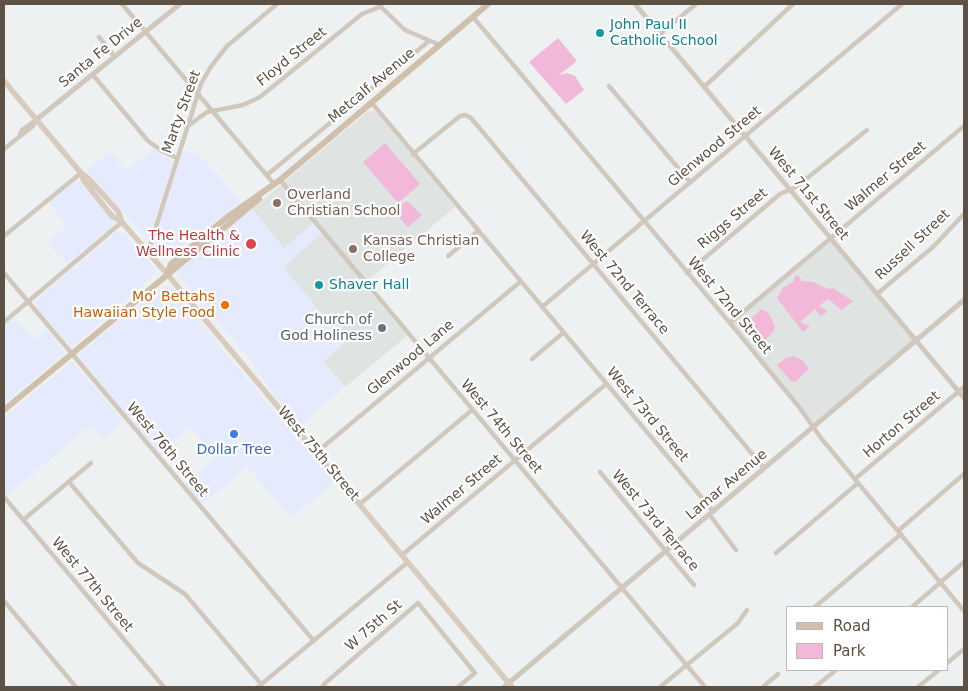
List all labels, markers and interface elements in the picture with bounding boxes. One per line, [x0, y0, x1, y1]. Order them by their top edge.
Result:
street label: Santa Fe Drive [56, 14, 146, 92]
place label: John Paul II Catholic School [610, 17, 718, 49]
street label: Floyd Street [254, 24, 330, 90]
marker: John Paul II Catholic School [594, 27, 606, 39]
street label: Metcalf Avenue [325, 45, 419, 127]
street label: Marty Street [159, 68, 205, 156]
street label: Glenwood Street [665, 103, 765, 191]
street label: Walmer Street [842, 138, 930, 216]
street label: West 71st Street [764, 144, 852, 244]
street label: Riggs Street [695, 185, 771, 253]
place label: Overland Christian School [287, 187, 400, 220]
marker: Overland Christian School [271, 197, 283, 209]
street label: Russell Street [872, 206, 954, 284]
place label: The Health & Wellness Clinic [136, 228, 240, 260]
street label: West 72nd Terrace [576, 228, 672, 338]
place label: Kansas Christian College [363, 233, 479, 266]
marker: The Health & Wellness Clinic [244, 237, 258, 251]
marker: Kansas Christian College [347, 243, 359, 255]
street label: West 72nd Street [684, 254, 774, 358]
place label: Shaver Hall [329, 277, 409, 293]
marker: Shaver Hall [313, 279, 325, 291]
place label: Mo' Bettahs Hawaiian Style Food [73, 289, 215, 322]
marker: Mo' Bettahs Hawaiian Style Food [219, 299, 231, 311]
place label: Church of God Holiness [280, 312, 372, 344]
street label: Glenwood Lane [364, 317, 458, 399]
marker: Church of God Holiness [376, 322, 388, 334]
street label: West 73rd Street [603, 364, 691, 466]
street label: West 74th Street [457, 376, 545, 478]
street label: Horton Street [860, 388, 944, 462]
street label: West 76th Street [123, 399, 211, 501]
street label: West 75th Street [274, 403, 362, 505]
marker: Dollar Tree [228, 428, 240, 440]
place label: Dollar Tree [196, 442, 272, 458]
street label: Lamar Avenue [683, 446, 771, 524]
street label: Walmer Street [418, 451, 506, 529]
street label: West 73rd Terrace [608, 467, 702, 575]
street label: West 77th Street [48, 534, 136, 636]
street label: W 75th St [342, 597, 406, 655]
legend [786, 606, 948, 671]
text: Road [833, 617, 871, 635]
text: Park [833, 642, 865, 660]

